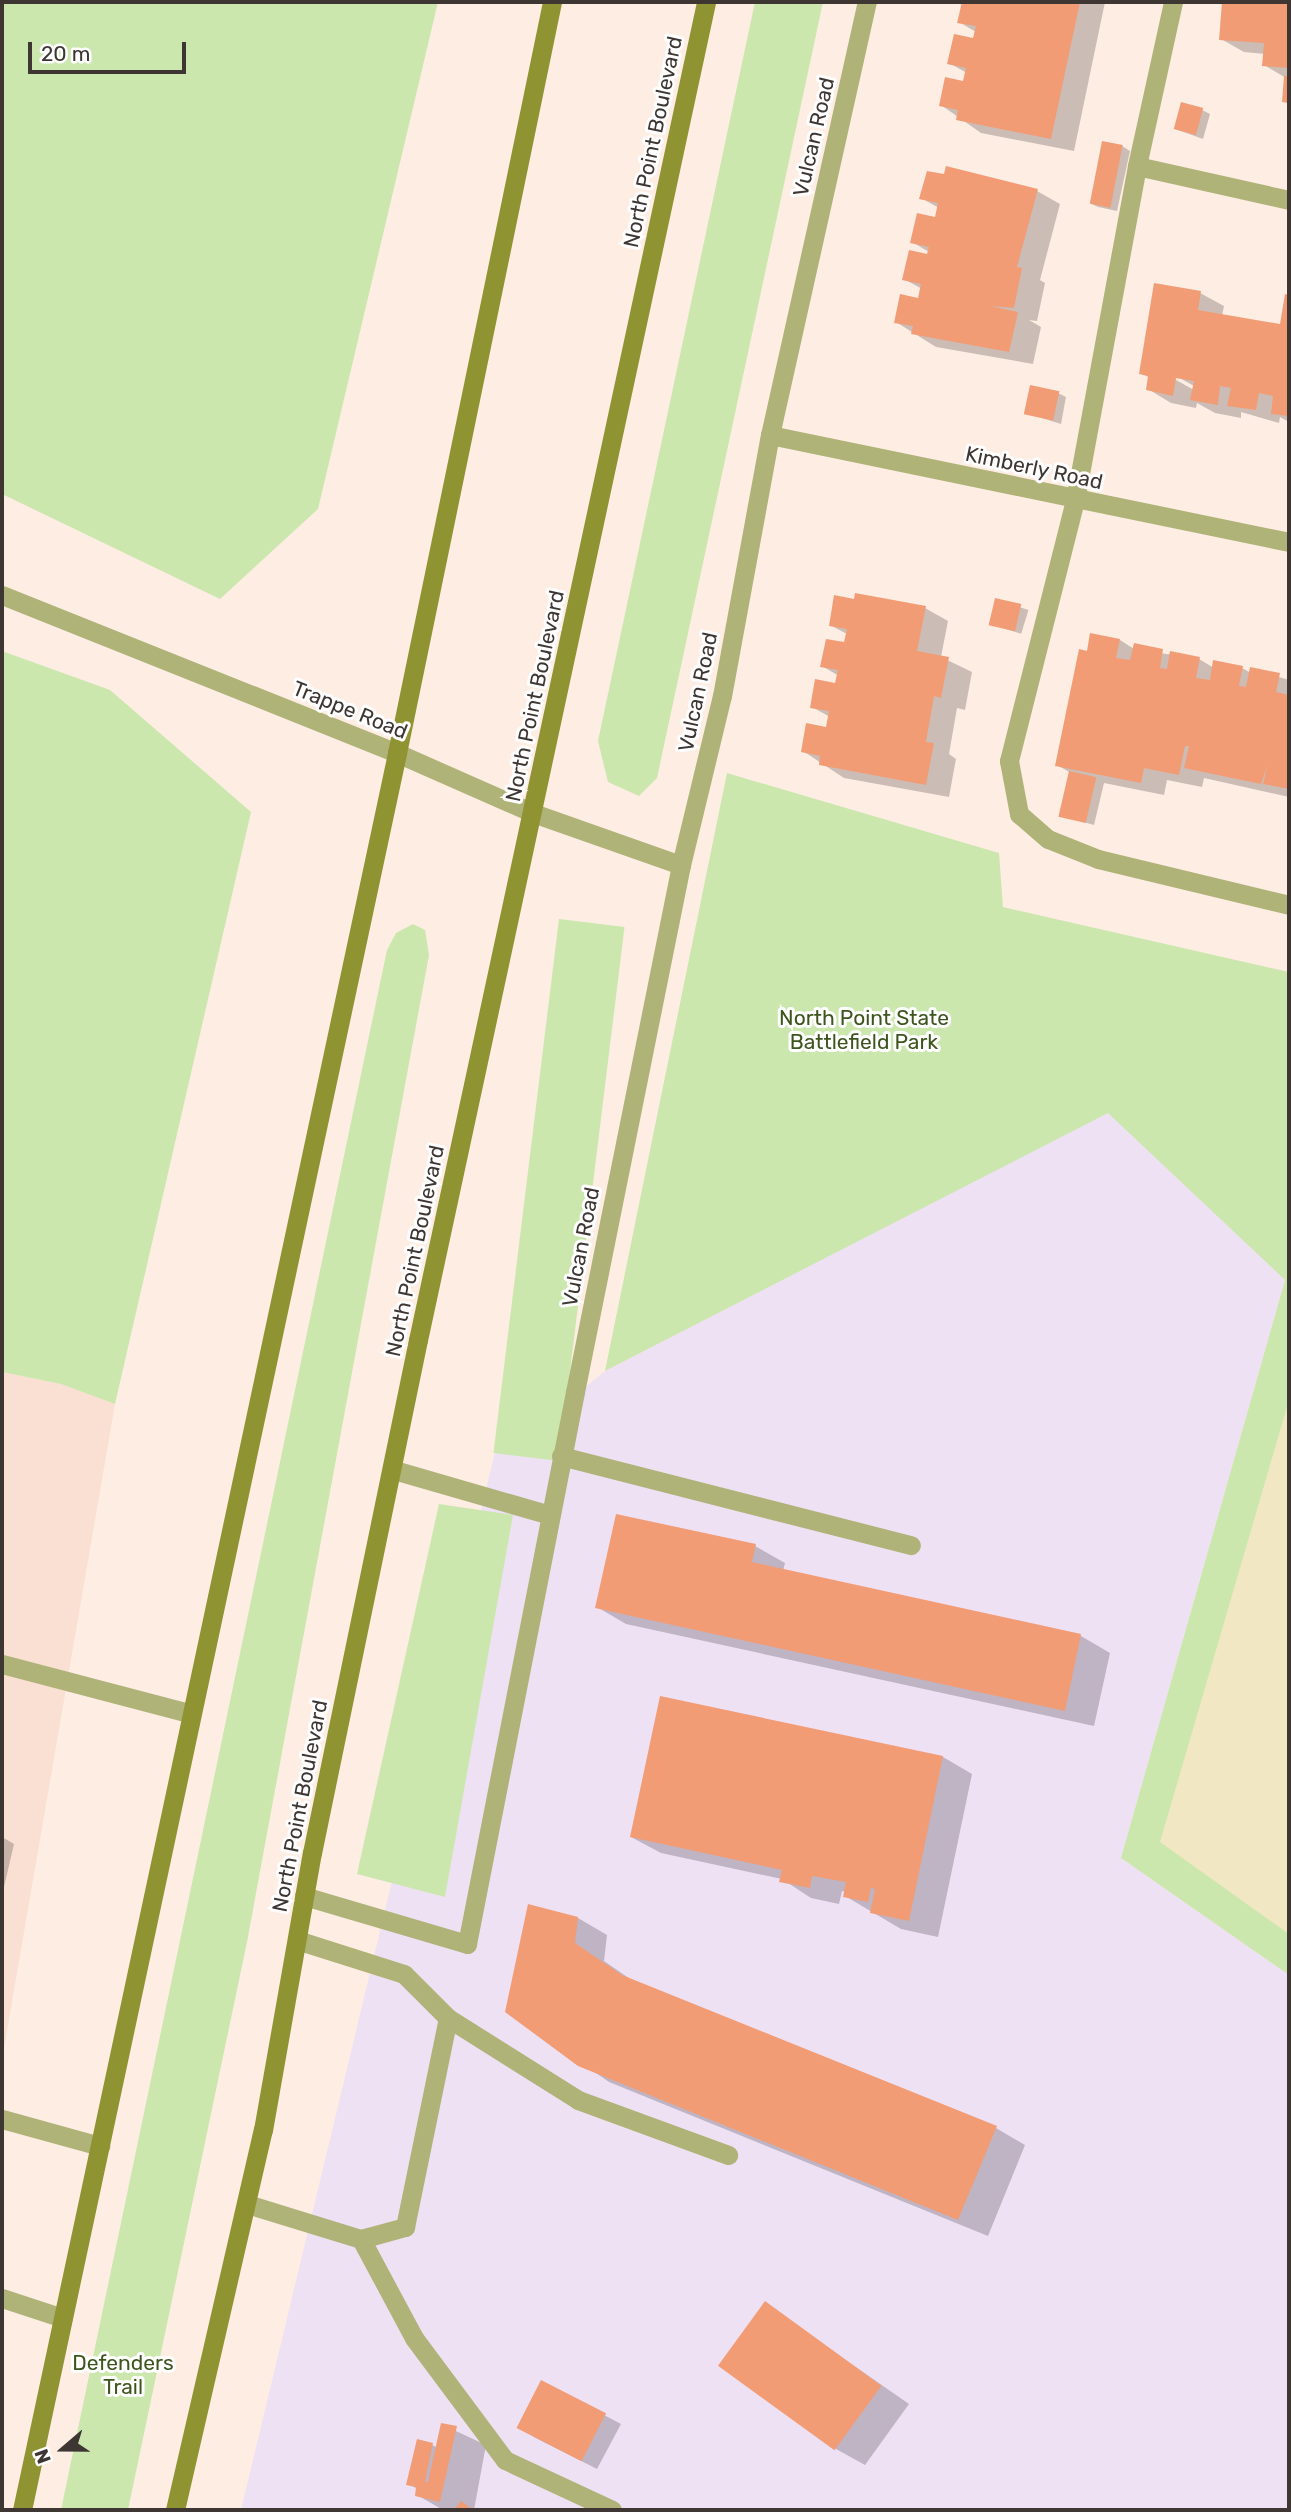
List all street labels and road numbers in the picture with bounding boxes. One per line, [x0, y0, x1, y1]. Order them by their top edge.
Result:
street label: North Point Boulevard [618, 34, 688, 250]
street label: Vulcan Road [788, 75, 840, 199]
street label: Kimberly Road [963, 441, 1105, 495]
street label: North Point Boulevard [500, 588, 570, 804]
street label: Vulcan Road [673, 630, 723, 754]
street label: Trappe Road [289, 676, 411, 744]
street label: North Point Boulevard [380, 1143, 450, 1359]
street label: Vulcan Road [557, 1185, 605, 1309]
street label: North Point Boulevard [267, 1698, 333, 1914]

